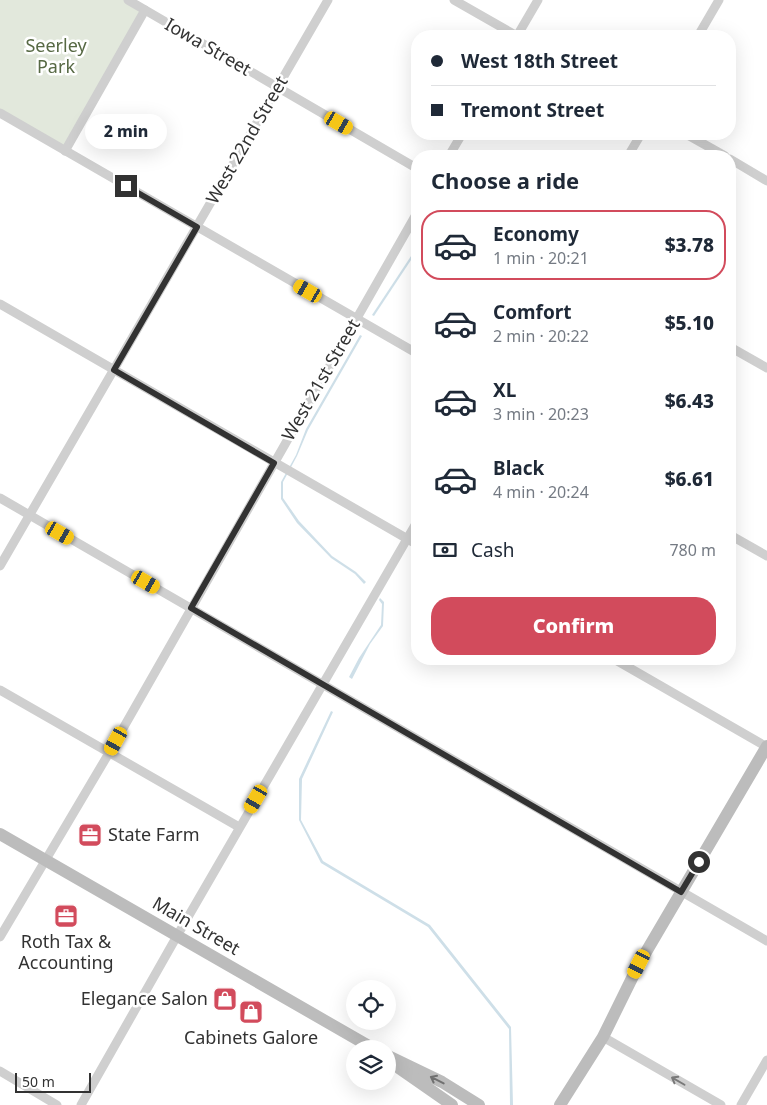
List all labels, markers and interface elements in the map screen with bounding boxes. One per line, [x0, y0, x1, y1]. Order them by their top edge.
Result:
street label: Iowa Street [161, 12, 256, 81]
park label: Seerley Park [25, 33, 87, 78]
text: West 18th Street [461, 48, 618, 74]
street label: West 22nd Street [200, 71, 293, 208]
text: Tremont Street [461, 97, 604, 123]
car [322, 109, 355, 137]
callout: 2 min [85, 114, 167, 148]
text: 2 min [104, 120, 148, 142]
text: Choose a ride [431, 165, 579, 195]
route end [115, 175, 137, 197]
text: Economy [493, 221, 579, 247]
icon: car [433, 223, 478, 268]
text: $3.78 [665, 232, 714, 258]
text: 1 min · 20:21 [493, 247, 589, 269]
car [291, 277, 324, 305]
text: Comfort [493, 299, 572, 325]
icon: car [433, 301, 478, 346]
text: $5.10 [665, 310, 714, 336]
street label: West 21st Street [275, 314, 365, 445]
text: 2 min · 20:22 [493, 325, 589, 347]
text: XL [493, 377, 516, 403]
icon: car [433, 379, 478, 424]
text: $6.43 [665, 388, 714, 414]
text: 3 min · 20:23 [493, 403, 589, 425]
text: Black [493, 455, 544, 481]
icon: car [433, 457, 478, 502]
text: $6.61 [665, 466, 714, 492]
text: 4 min · 20:24 [493, 481, 589, 503]
car [43, 519, 76, 547]
icon: cash [431, 536, 459, 564]
text: Cash [471, 537, 515, 563]
text: 780 m [669, 539, 716, 561]
car [129, 568, 162, 596]
button: Confirm [431, 597, 716, 655]
car [102, 724, 129, 758]
car [242, 782, 269, 816]
office icon: State Farm [77, 822, 103, 848]
place label: State Farm [108, 822, 200, 846]
route start [688, 851, 710, 873]
street label: Main Street [148, 890, 245, 960]
office icon: Roth Tax & Accounting [53, 903, 79, 929]
place label: Roth Tax & Accounting [18, 929, 114, 974]
car [625, 947, 652, 981]
map controls [346, 980, 396, 1090]
button: locate [346, 980, 396, 1030]
place label: Elegance Salon [81, 986, 208, 1010]
shop icon: Elegance Salon [212, 986, 238, 1012]
shop icon: Cabinets Galore [238, 999, 264, 1025]
place label: Cabinets Galore [184, 1025, 318, 1049]
button: layers [346, 1040, 396, 1090]
scale bar [15, 1070, 91, 1093]
text: 50 m [22, 1072, 55, 1091]
one-way arrow [430, 1075, 445, 1085]
one-way arrow [672, 1075, 686, 1085]

